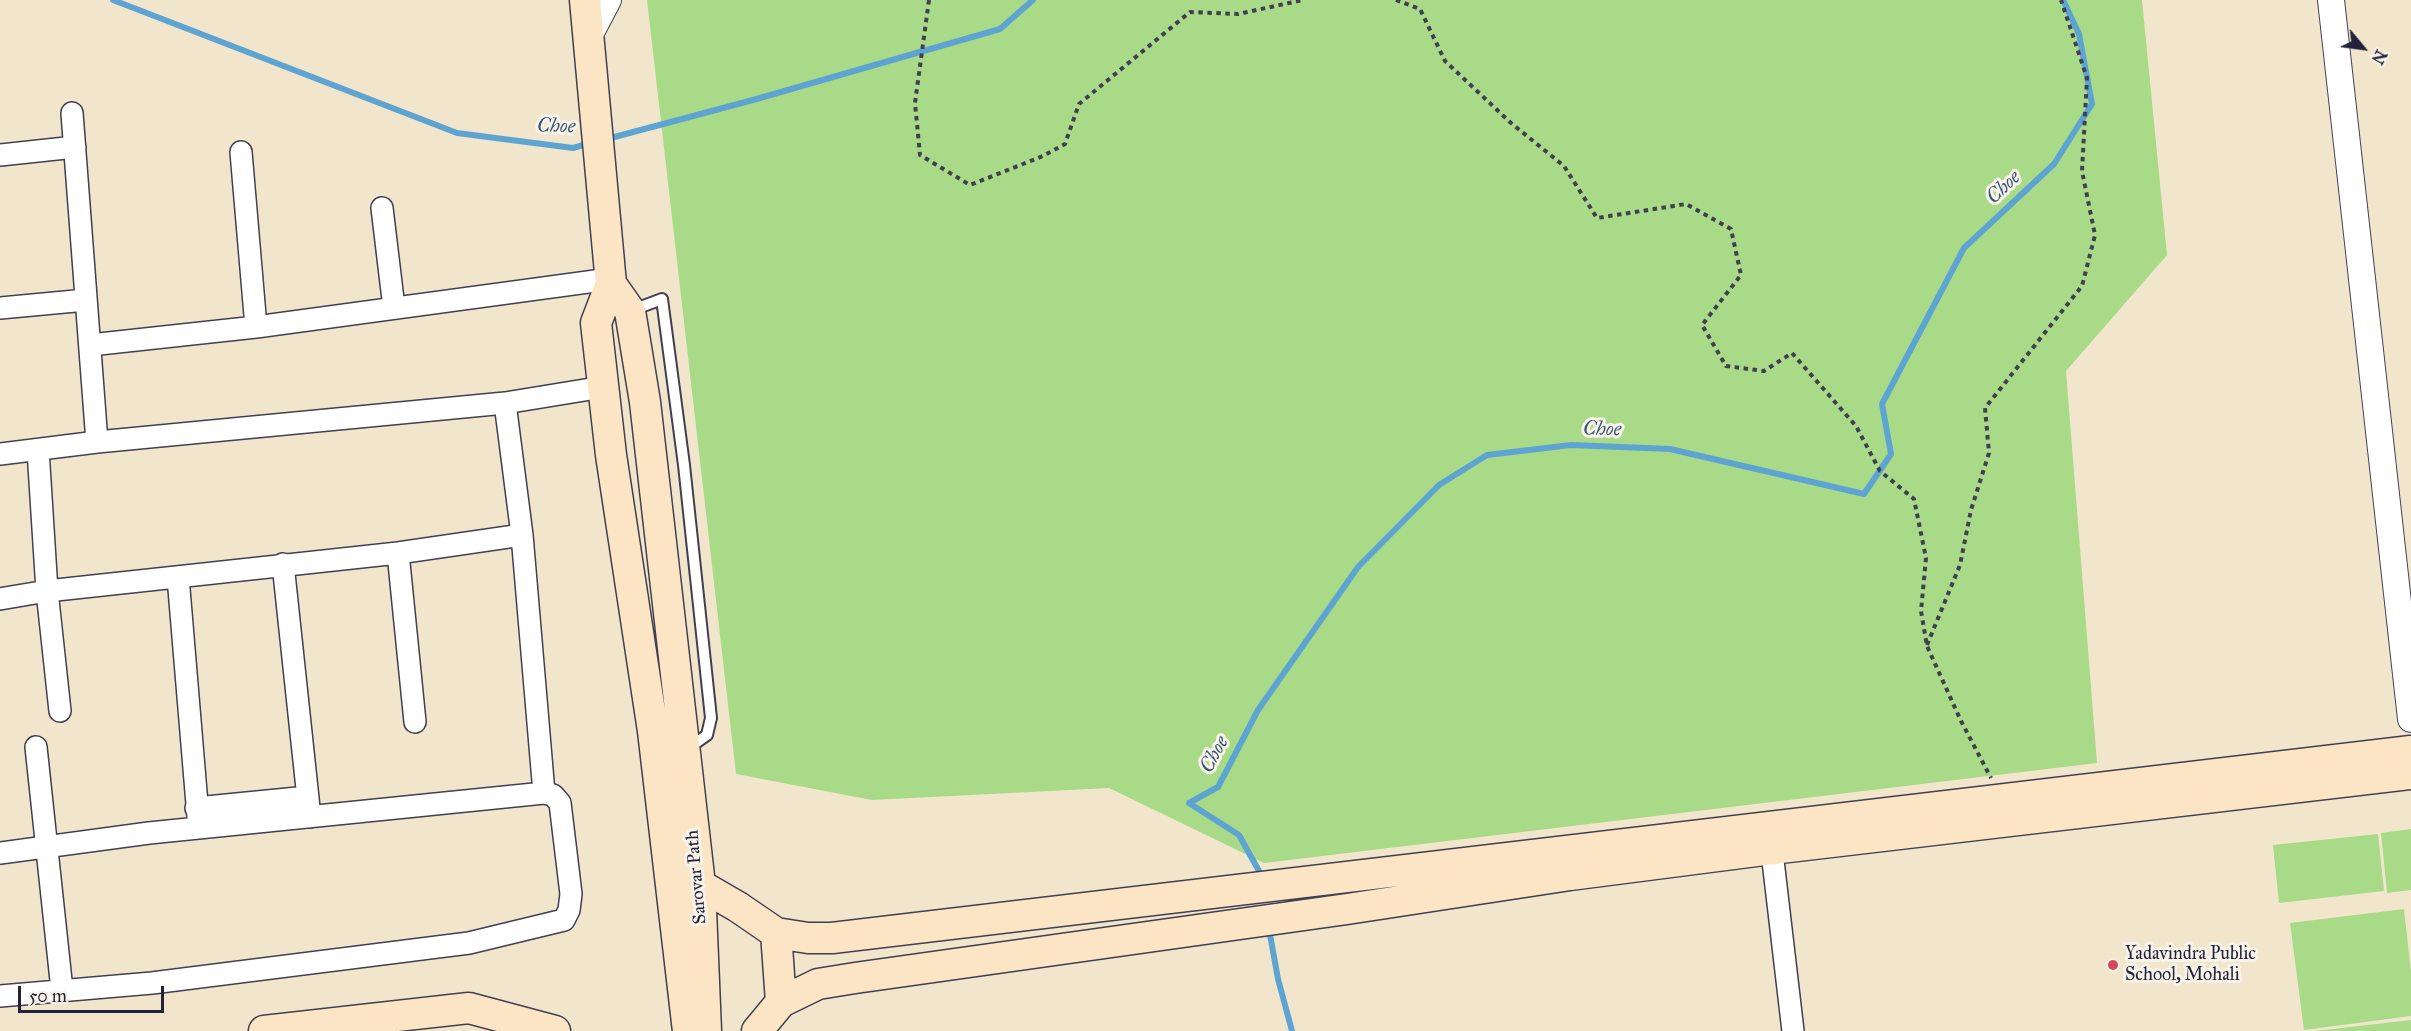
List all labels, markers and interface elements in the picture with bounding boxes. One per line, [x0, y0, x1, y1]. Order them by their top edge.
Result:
north arrow [2333, 18, 2393, 78]
text: N [2368, 46, 2391, 68]
water label: Choe [537, 114, 575, 140]
water label: Choe [1982, 166, 2026, 210]
water label: Choe [1583, 417, 1621, 443]
water label: Choe [1195, 733, 1235, 777]
street label: Sarovar Path [682, 829, 712, 925]
place label: Yadavindra Public School, Mohali [2125, 944, 2256, 986]
marker: Yadavindra Public School, Mohali [2106, 958, 2120, 972]
scale bar [21, 974, 166, 1012]
text: 50 m [29, 985, 67, 1007]

